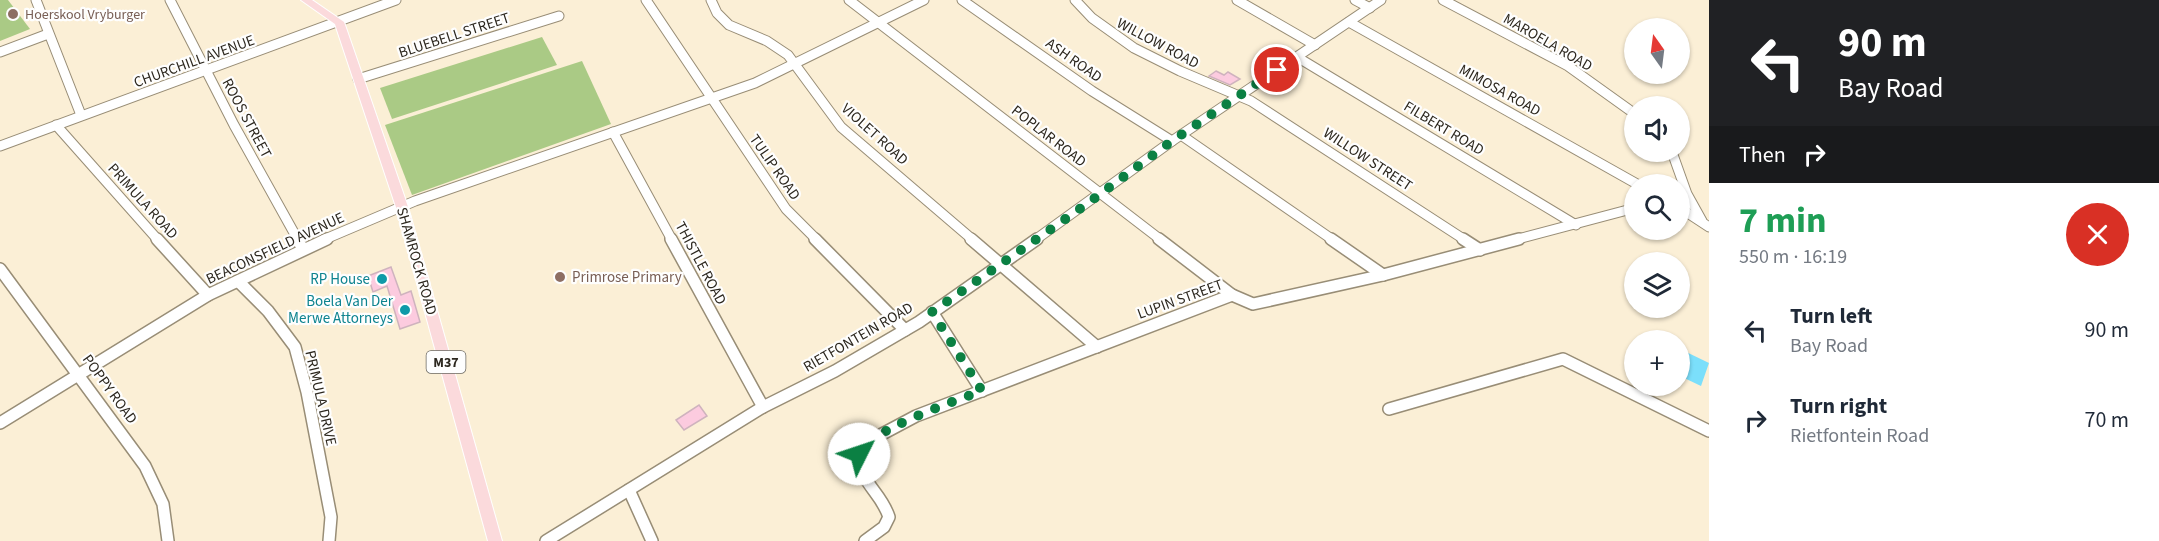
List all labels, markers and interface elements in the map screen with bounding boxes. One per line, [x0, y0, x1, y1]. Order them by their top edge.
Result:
place label: Hoerskool Vryburger [25, 5, 145, 25]
marker: Hoerskool Vryburger [6, 7, 20, 21]
street label: BLUEBELL STREET [396, 8, 512, 63]
street label: MAROELA ROAD [1499, 8, 1596, 76]
street label: WILLOW ROAD [1113, 13, 1203, 74]
text: 90 m [1838, 13, 1927, 73]
north arrow [1624, 18, 1690, 84]
map controls [1624, 18, 1690, 396]
icon: left [1739, 24, 1817, 102]
street label: CHURCHILL AVENUE [131, 30, 258, 93]
street label: ASH ROAD [1041, 33, 1106, 88]
pin [1251, 44, 1302, 95]
icon: arrive [1260, 53, 1293, 86]
street label: MIMOSA ROAD [1455, 59, 1544, 122]
text: Bay Road [1838, 69, 1943, 108]
street label: ROOS STREET [217, 75, 276, 162]
street label: FILBERT ROAD [1400, 96, 1488, 161]
button: sound [1624, 96, 1690, 162]
street label: VIOLET ROAD [837, 99, 913, 170]
street label: POPLAR ROAD [1007, 101, 1090, 172]
street label: WILLOW STREET [1319, 123, 1417, 196]
street label: TULIP ROAD [744, 130, 805, 205]
icon: right [1798, 138, 1831, 171]
text: Then [1739, 139, 1786, 171]
street label: PRIMULA ROAD [103, 159, 182, 244]
button: search [1624, 174, 1690, 240]
text: 7 min [1739, 195, 1827, 246]
button: close [2066, 203, 2129, 266]
street label: SHAMROCK ROAD [391, 205, 442, 318]
street label: BEACONSFIELD AVENUE [203, 207, 348, 290]
street label: THISTLE ROAD [670, 218, 731, 309]
text: 550 m · 16:19 [1739, 243, 1847, 271]
button: layers [1624, 252, 1690, 318]
place label: Primrose Primary [572, 267, 682, 288]
place label: RP House [310, 269, 370, 290]
marker: Primrose Primary [553, 270, 567, 284]
marker: RP House [375, 272, 389, 286]
street label: LUPIN STREET [1134, 274, 1226, 325]
place label: Boela Van Der Merwe Attorneys [288, 291, 394, 329]
street label: RIETFONTEIN ROAD [799, 297, 917, 377]
text: Turn left [1790, 300, 1872, 332]
marker: Boela Van Der Merwe Attorneys [398, 303, 412, 317]
icon: left [1739, 314, 1772, 347]
text: 90 m [2084, 314, 2129, 346]
button: + [1624, 330, 1690, 396]
text: Bay Road [1790, 332, 1868, 360]
street label: PRIMULA DRIVE [299, 348, 342, 448]
street label: POPPY ROAD [77, 350, 142, 428]
road number: M37 [426, 351, 466, 373]
text: Turn right [1790, 390, 1887, 422]
icon: right [1739, 404, 1772, 437]
text: 70 m [2084, 404, 2129, 436]
position arrow [827, 422, 891, 486]
text: Rietfontein Road [1790, 422, 1929, 450]

